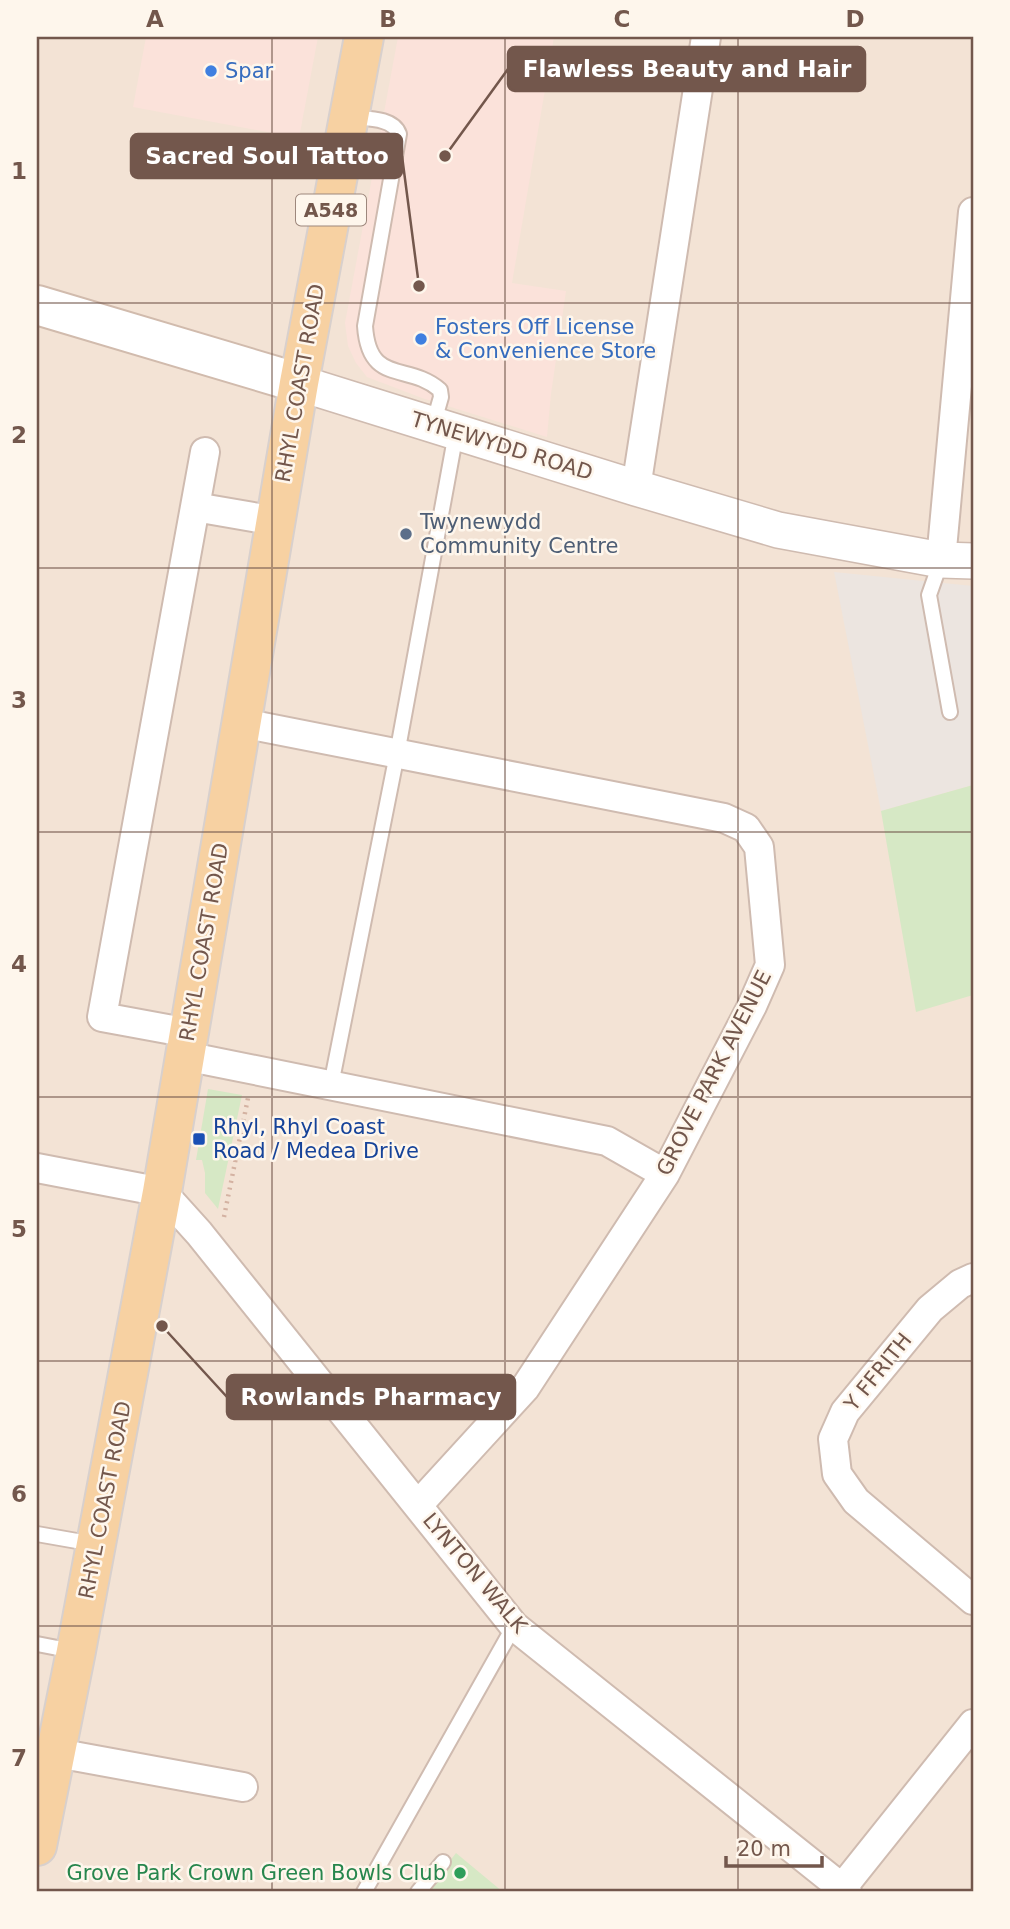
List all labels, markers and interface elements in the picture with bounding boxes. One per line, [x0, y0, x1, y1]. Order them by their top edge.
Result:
text: A [146, 6, 164, 32]
text: B [379, 6, 397, 32]
text: C [614, 6, 630, 32]
text: D [845, 6, 865, 32]
callout: Flawless Beauty and Hair [508, 47, 865, 91]
text: Flawless Beauty and Hair [523, 56, 852, 82]
place label: Spar [225, 59, 274, 83]
marker: Spar [203, 63, 219, 79]
callout: Sacred Soul Tattoo [131, 134, 402, 178]
text: Sacred Soul Tattoo [145, 143, 389, 169]
text: 1 [11, 158, 27, 184]
road number: A548 [296, 194, 366, 226]
street label: RHYL COAST ROAD [271, 282, 329, 484]
place label: Fosters Off License & Convenience Store [435, 315, 656, 363]
marker: Fosters Off License & Convenience Store [413, 331, 429, 347]
street label: TYNEWYDD ROAD [407, 407, 596, 485]
text: 2 [11, 422, 27, 448]
place label: Twynewydd Community Centre [419, 510, 618, 558]
marker: Twynewydd Community Centre [398, 526, 414, 542]
text: 3 [11, 687, 27, 713]
street label: RHYL COAST ROAD [175, 841, 233, 1043]
text: 4 [11, 951, 27, 977]
street label: GROVE PARK AVENUE [652, 966, 776, 1180]
place label: Rhyl, Rhyl Coast Road / Medea Drive [213, 1115, 419, 1163]
marker: Rhyl, Rhyl Coast Road / Medea Drive [191, 1131, 207, 1147]
text: 5 [11, 1216, 27, 1242]
street label: Y FFRITH [839, 1328, 917, 1416]
callout: Rowlands Pharmacy [227, 1375, 515, 1419]
text: Rowlands Pharmacy [241, 1384, 501, 1410]
street label: RHYL COAST ROAD [74, 1399, 136, 1601]
text: 6 [11, 1481, 27, 1507]
street label: LYNTON WALK [418, 1508, 533, 1639]
text: 7 [11, 1745, 27, 1771]
scale bar [726, 1824, 823, 1868]
text: 20 m [737, 1837, 791, 1861]
place label: Grove Park Crown Green Bowls Club [66, 1861, 446, 1885]
marker: Grove Park Crown Green Bowls Club [452, 1865, 468, 1881]

